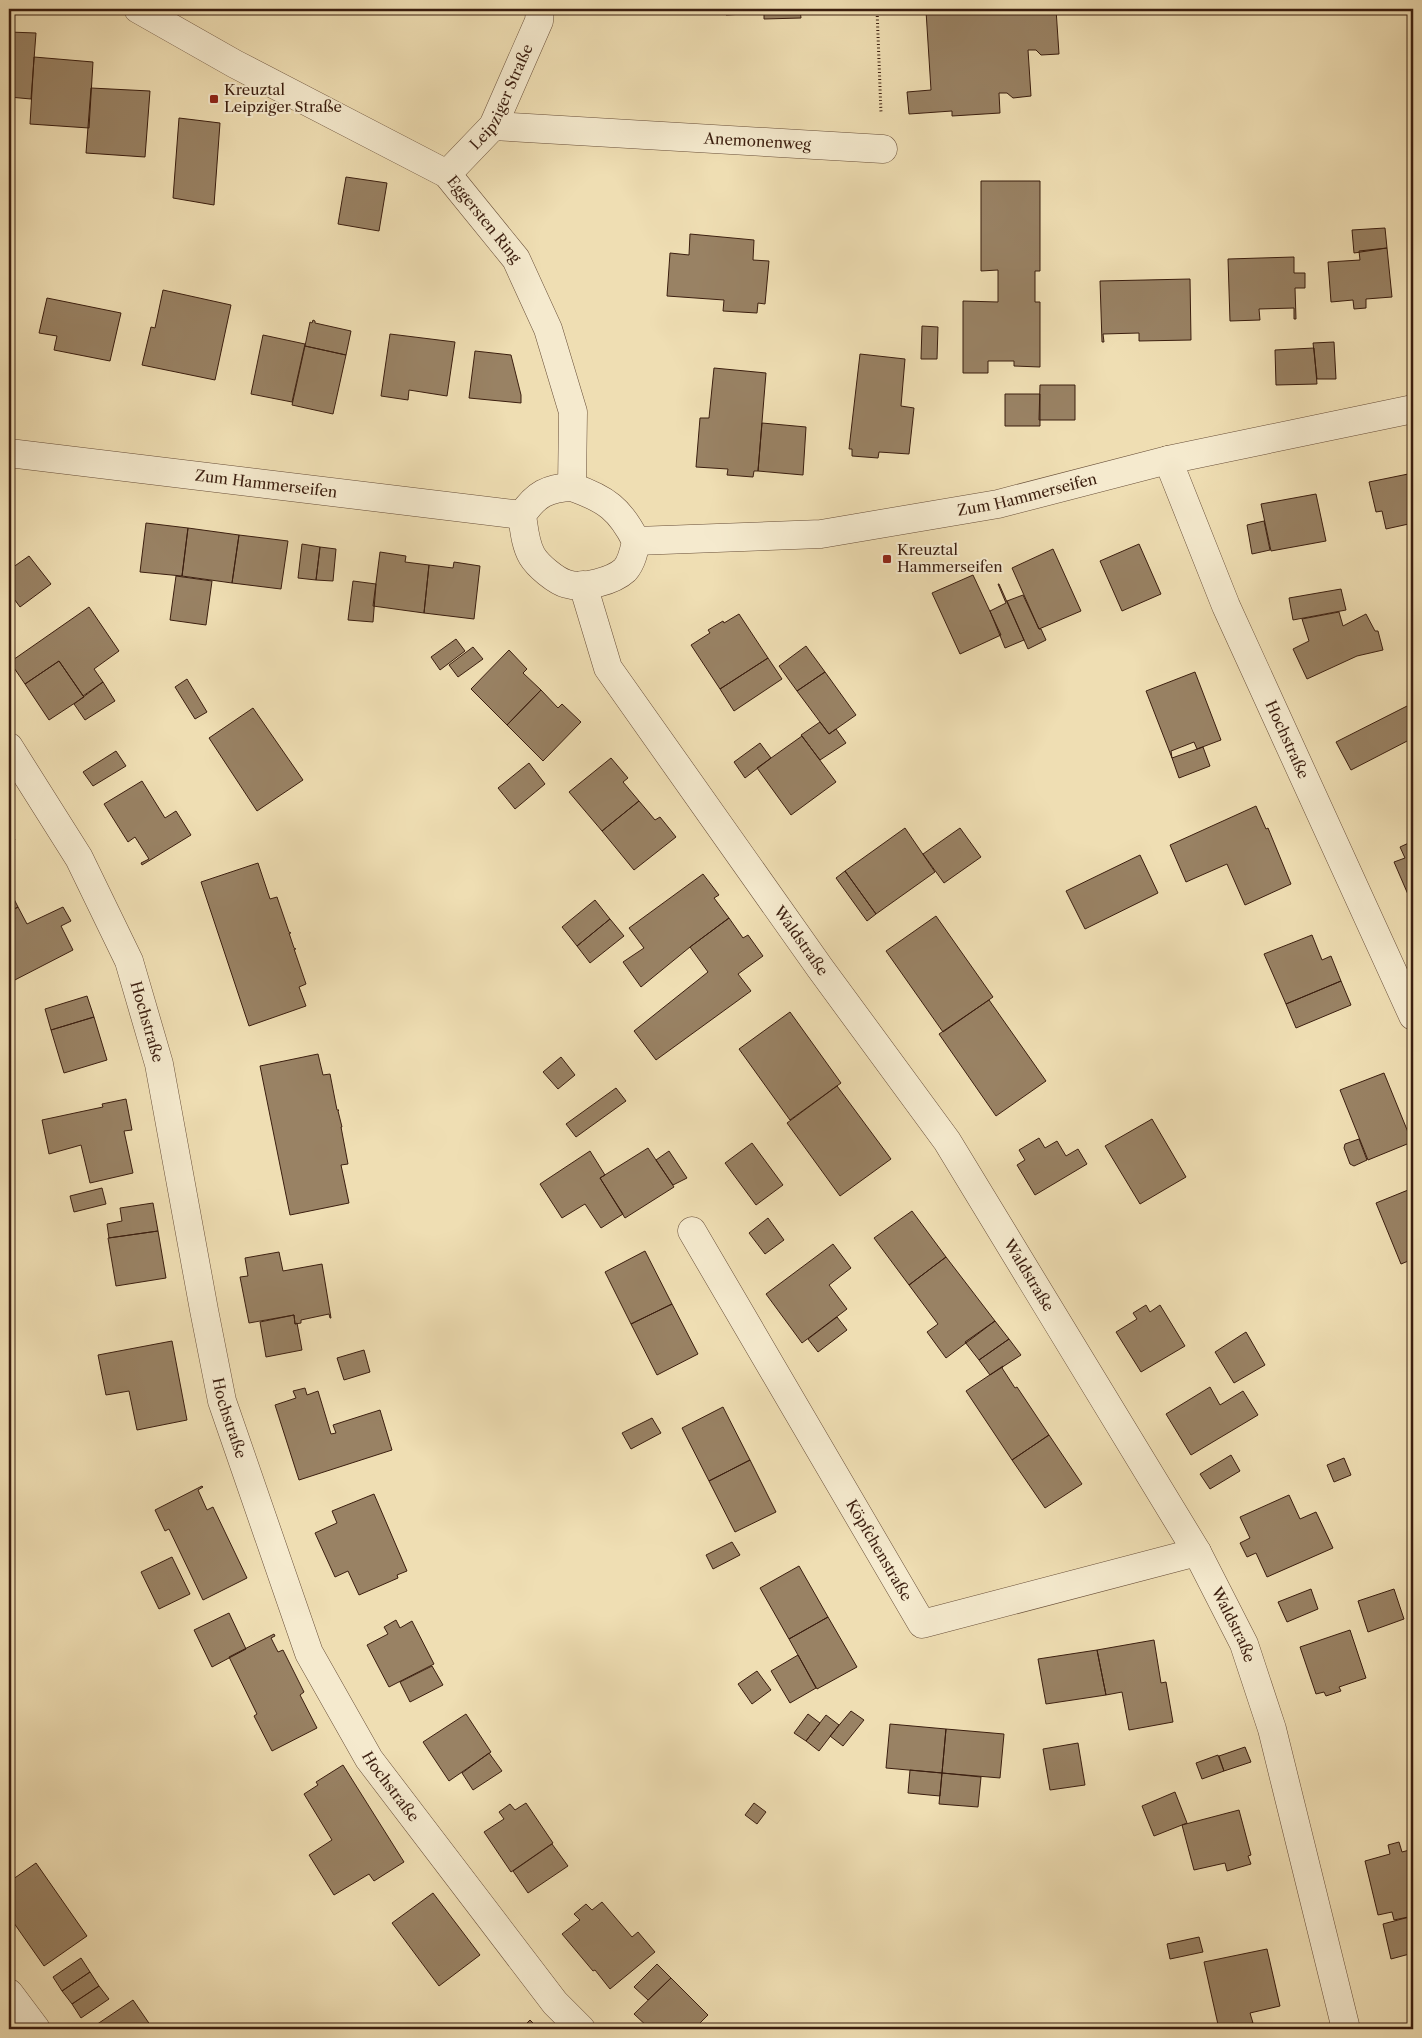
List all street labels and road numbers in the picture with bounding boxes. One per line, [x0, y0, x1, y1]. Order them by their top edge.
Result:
street label: Leipziger Straße [465, 41, 537, 154]
street label: Anemonenweg [702, 128, 812, 154]
street label: Eggersten Ring [443, 172, 526, 267]
street label: Zum Hammerseifen [194, 466, 339, 502]
street label: Zum Hammerseifen [956, 469, 1099, 520]
street label: Hochstraße [1261, 697, 1313, 781]
street label: Waldstraße [770, 901, 833, 980]
street label: Hochstraße [126, 979, 168, 1064]
street label: Waldstraße [999, 1235, 1058, 1315]
street label: Hochstraße [209, 1376, 251, 1461]
street label: Köpfchenstraße [842, 1496, 916, 1604]
street label: Waldstraße [1207, 1583, 1259, 1665]
street label: Hochstraße [358, 1748, 423, 1825]

